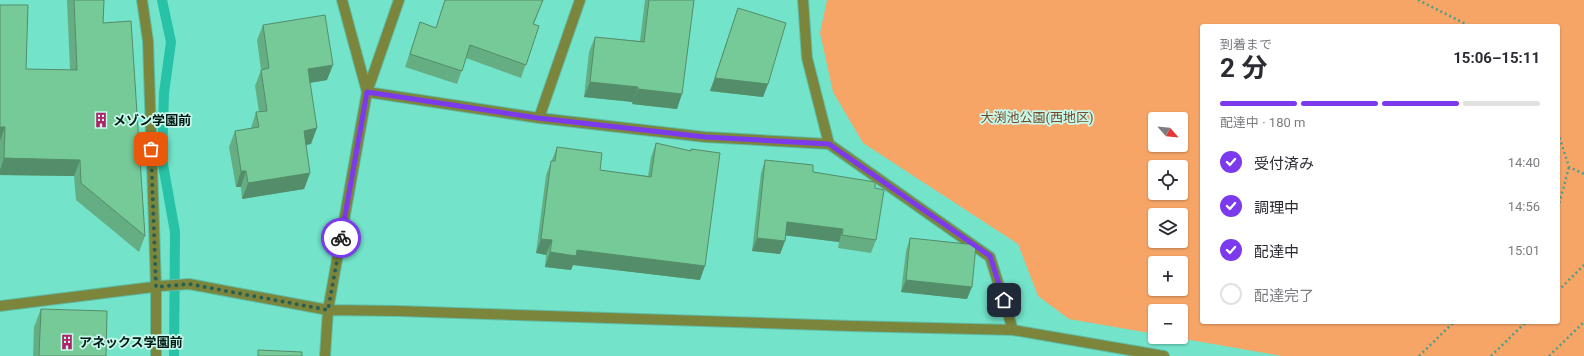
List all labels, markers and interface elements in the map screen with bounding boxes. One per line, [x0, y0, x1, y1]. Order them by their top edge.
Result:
text: 到着まで [1220, 37, 1272, 52]
text: 15:06–15:11 [1453, 49, 1540, 67]
text: 2 分 [1220, 53, 1267, 83]
park label: 大渕池公園(西地区) [981, 110, 1093, 125]
building icon: メゾン学園前 [92, 111, 110, 129]
north arrow [1148, 112, 1188, 152]
map controls [1148, 112, 1188, 344]
place label: メゾン学園前 [113, 113, 191, 128]
text: 配達中 · 180 m [1220, 115, 1305, 130]
pin [134, 132, 168, 166]
icon: bag [140, 138, 162, 160]
icon: check [1220, 151, 1242, 173]
text: 受付済み [1254, 155, 1314, 173]
text: 14:40 [1508, 155, 1540, 170]
button: locate [1148, 160, 1188, 200]
icon: check [1220, 195, 1242, 217]
text: 調理中 [1254, 199, 1299, 217]
text: 14:56 [1508, 199, 1540, 214]
button: layers [1148, 208, 1188, 248]
courier [321, 218, 361, 258]
icon: bike [330, 227, 352, 249]
icon: check [1220, 239, 1242, 261]
text: 配達中 [1254, 243, 1299, 261]
text: 15:01 [1508, 243, 1540, 258]
button: + [1148, 256, 1188, 296]
pin [987, 283, 1021, 317]
text: 配達完了 [1254, 287, 1314, 305]
icon: home [993, 289, 1015, 311]
button: − [1148, 304, 1188, 344]
building icon: アネックス学園前 [58, 333, 76, 351]
place label: アネックス学園前 [79, 335, 183, 350]

